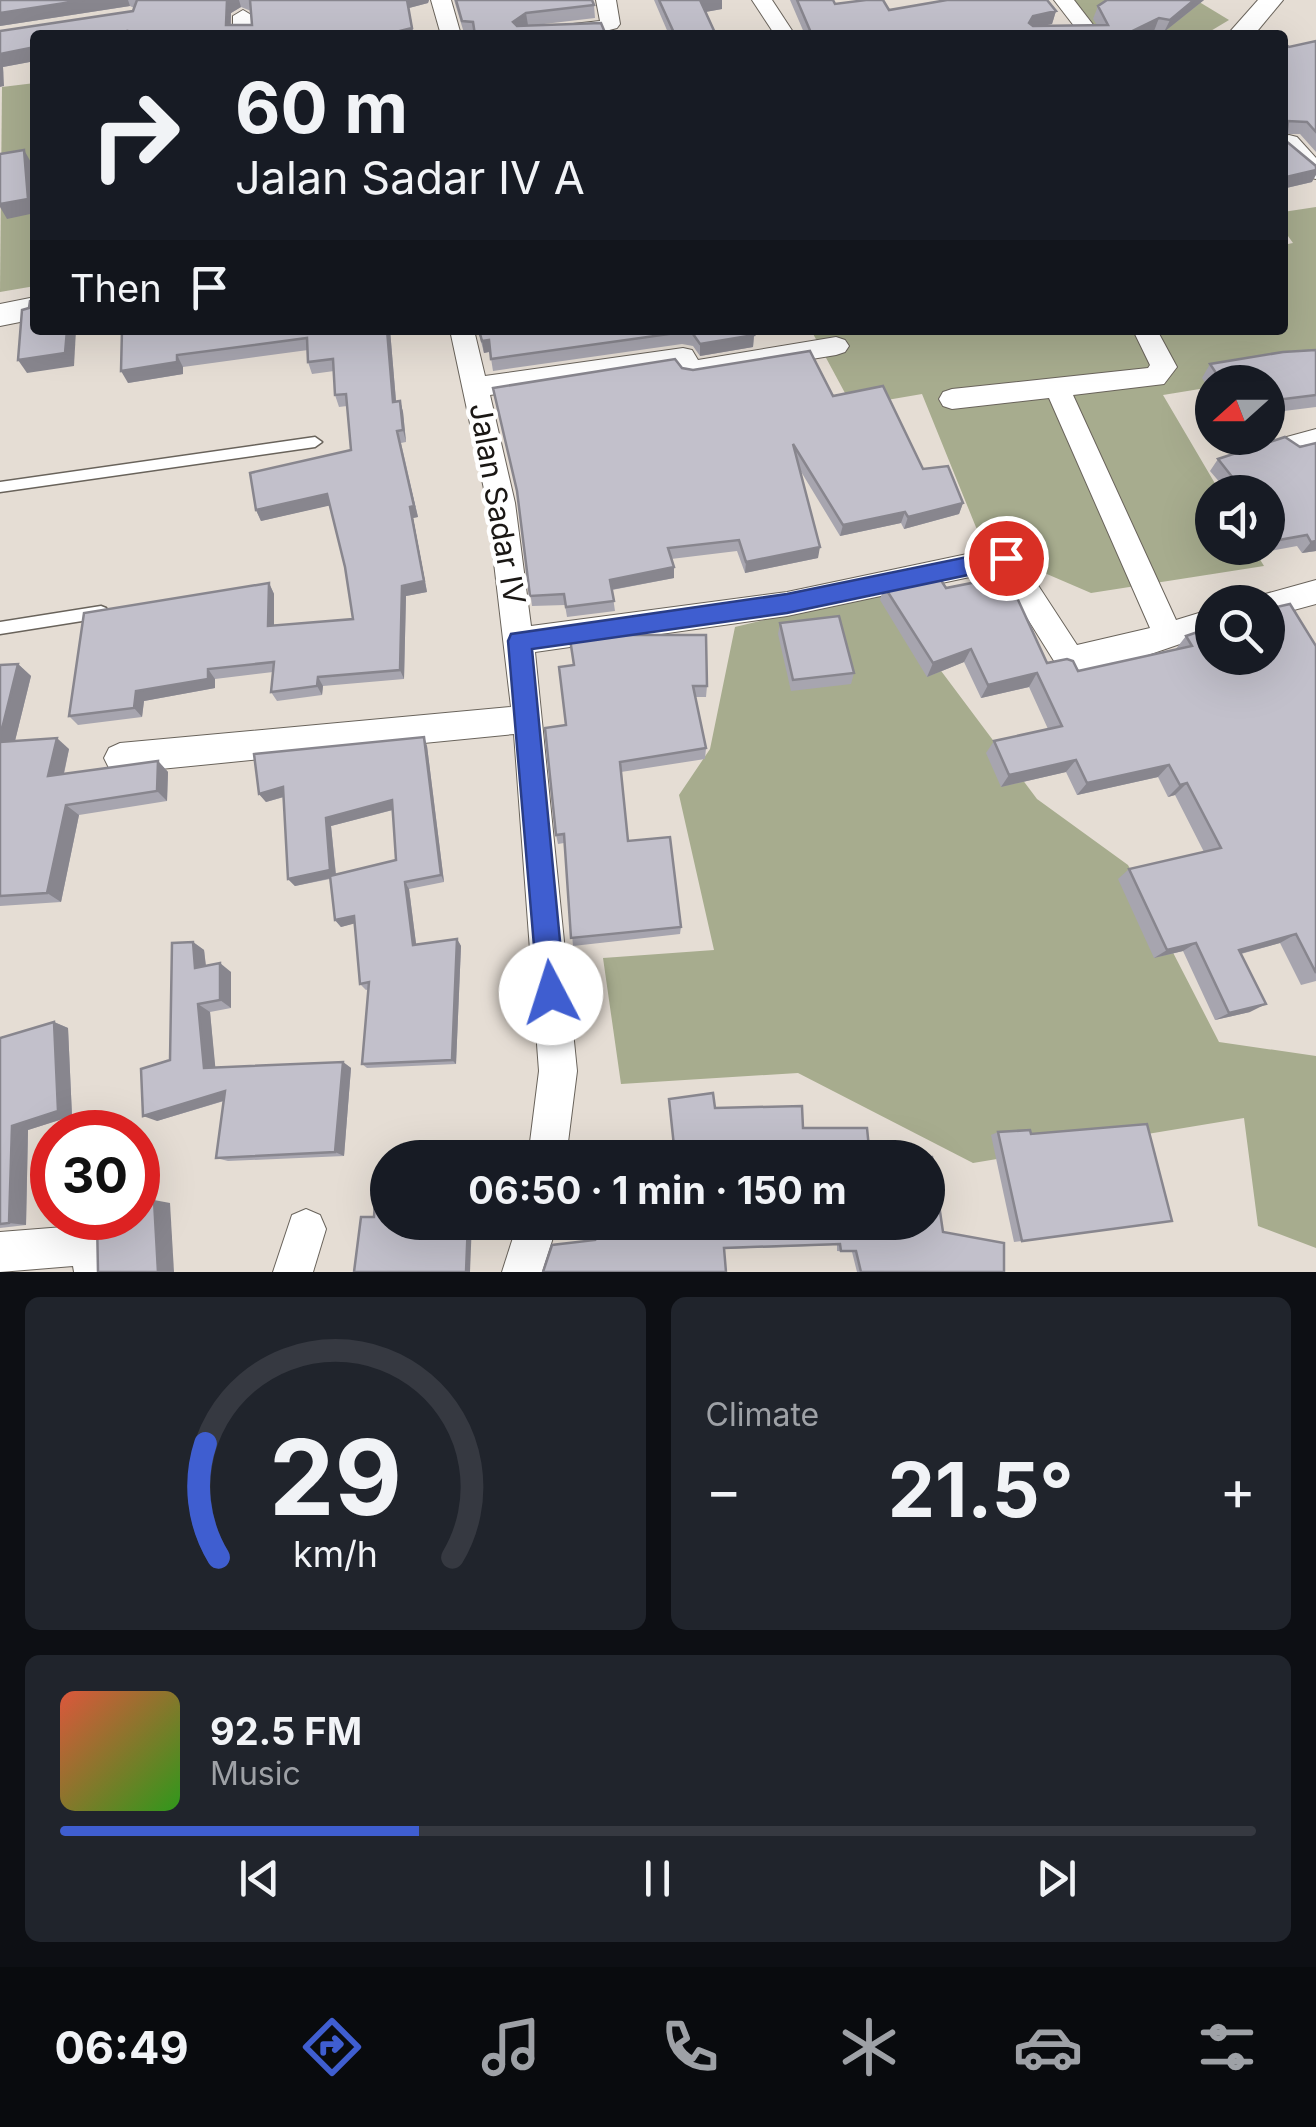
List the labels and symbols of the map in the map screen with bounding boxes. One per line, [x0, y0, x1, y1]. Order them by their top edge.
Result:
north arrow [1195, 365, 1285, 455]
street label: Jalan Sadar IV [463, 400, 533, 607]
pin [964, 516, 1049, 601]
position arrow [499, 941, 603, 1045]
speed limit sign: 30 [30, 1110, 160, 1240]

